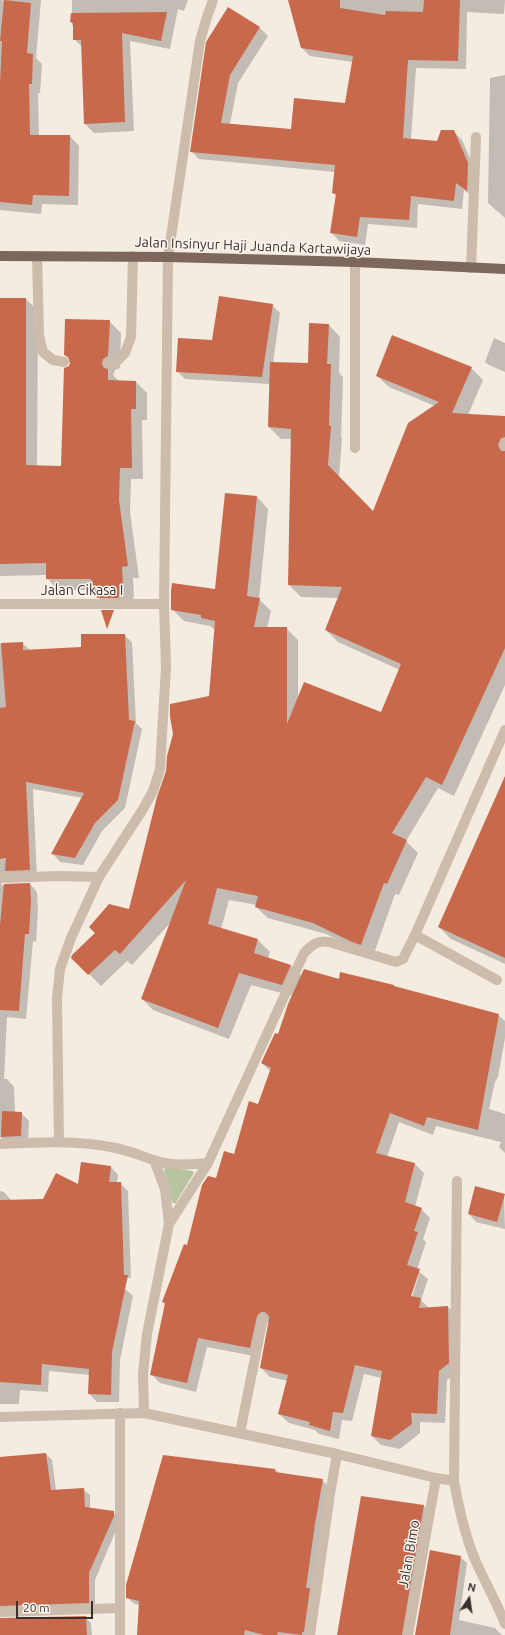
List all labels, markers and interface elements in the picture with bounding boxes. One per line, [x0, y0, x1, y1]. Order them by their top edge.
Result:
street label: Jalan Insinyur Haji Juanda Kartawijaya [135, 233, 371, 259]
street label: Jalan Cikasa I [41, 582, 123, 598]
street label: Jalan Bimo [395, 1519, 423, 1589]
north arrow [449, 1579, 489, 1619]
text: N [466, 1581, 477, 1594]
scale bar [18, 1593, 95, 1619]
text: 20 m [23, 1601, 50, 1614]

